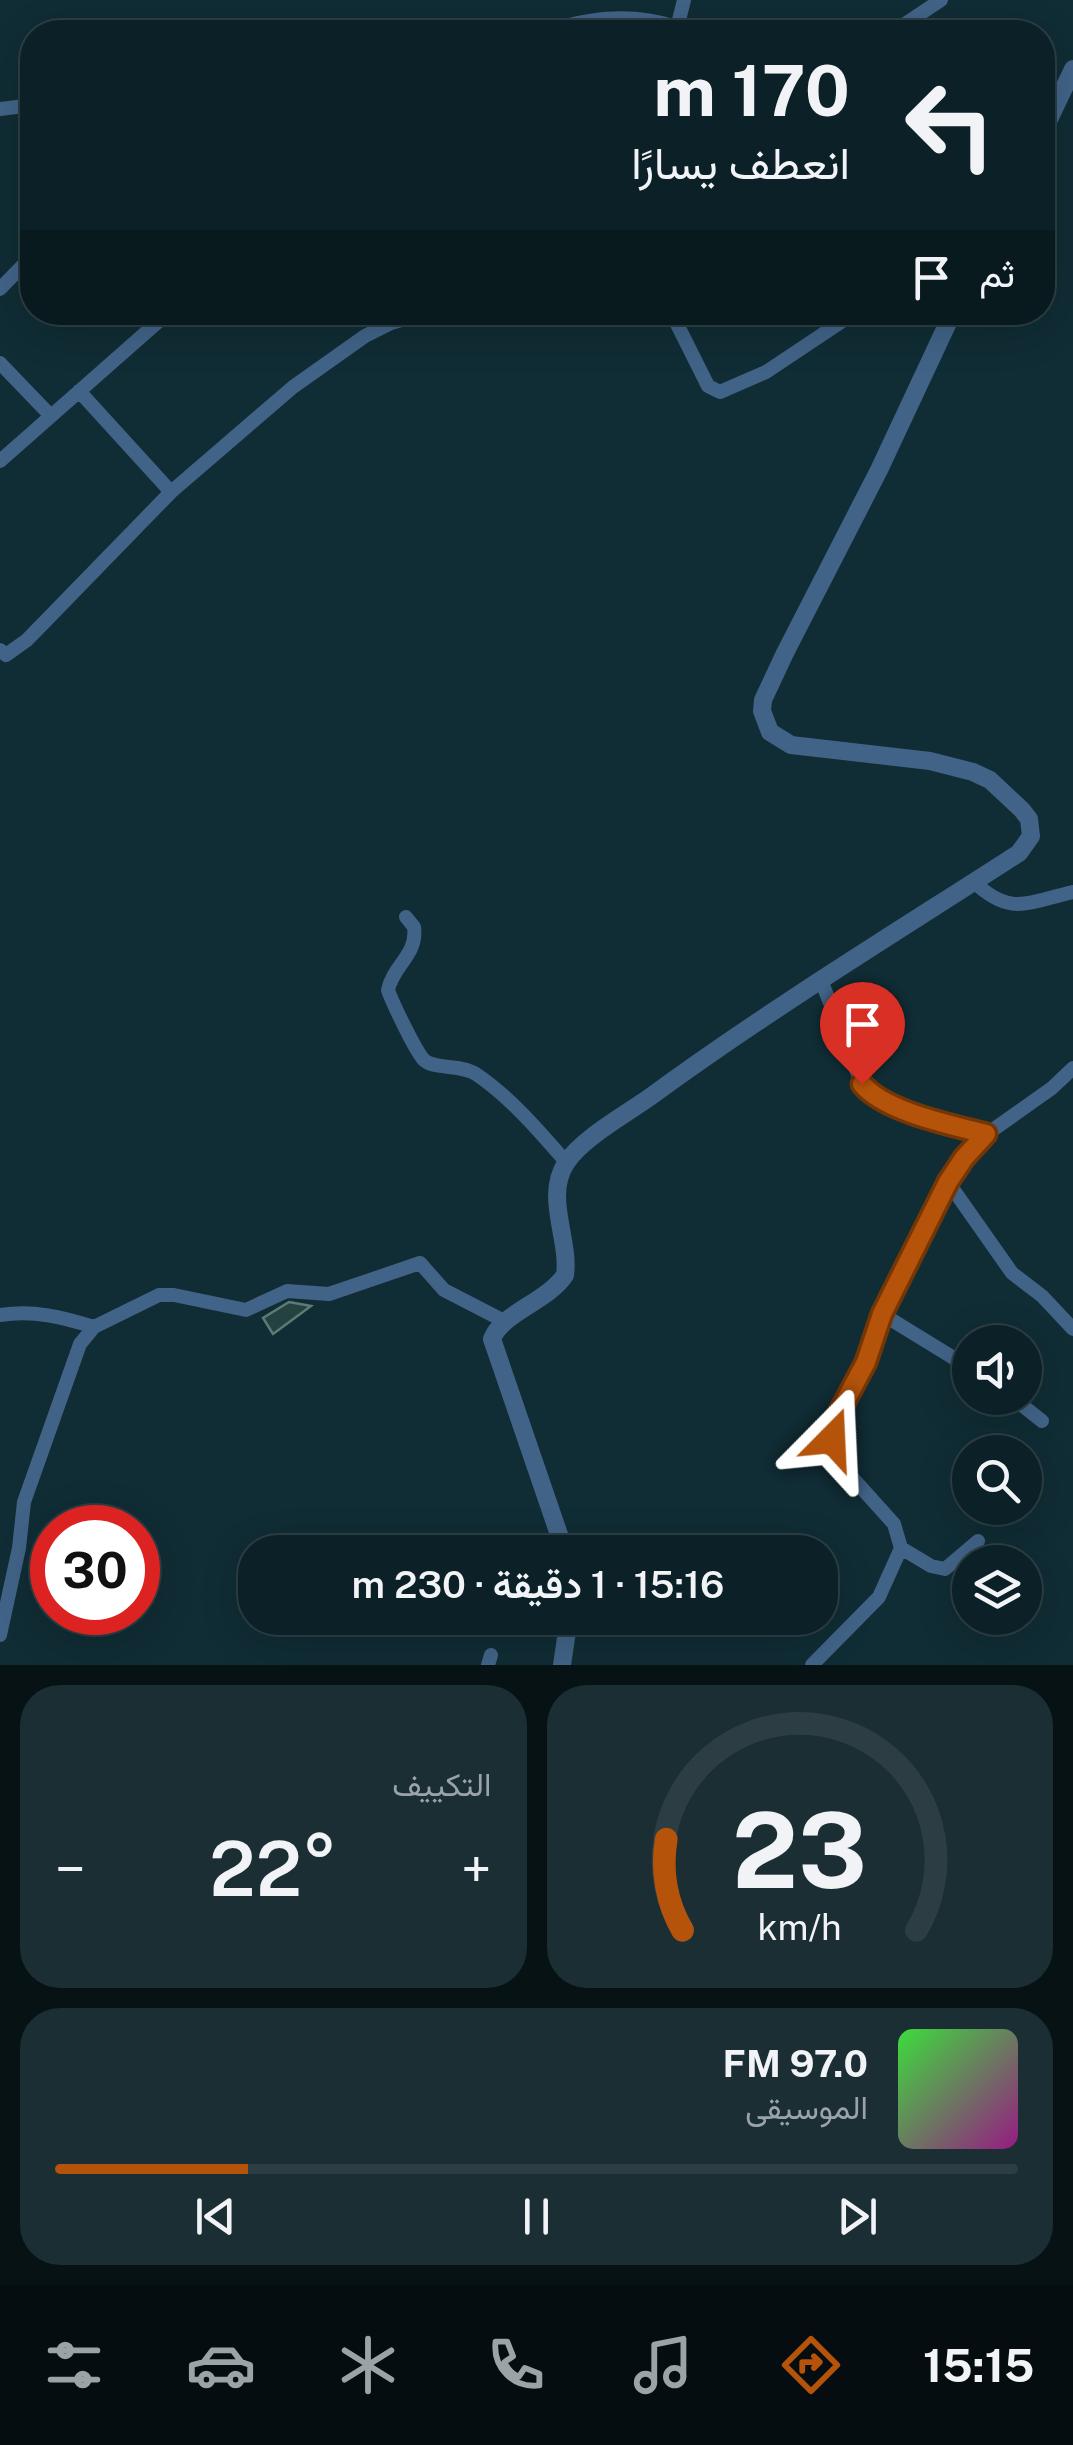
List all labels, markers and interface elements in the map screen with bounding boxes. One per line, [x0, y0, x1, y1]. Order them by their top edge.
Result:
text: 170 m [653, 49, 850, 132]
icon: left [885, 60, 1015, 190]
text: انعطف يسارًا [631, 136, 850, 189]
icon: arrive [904, 250, 959, 305]
text: ثم [979, 251, 1015, 296]
pin [820, 982, 905, 1085]
icon: arrive [835, 997, 890, 1052]
map controls [952, 1325, 1042, 1635]
button: sound [952, 1325, 1042, 1415]
position arrow [780, 1387, 884, 1491]
button: search [952, 1435, 1042, 1525]
speed limit sign: 30 [30, 1505, 160, 1635]
button: layers [952, 1545, 1042, 1635]
text: 15:16 · 1 دقيقة · 230 m [352, 1562, 724, 1607]
text: التكييف [392, 1766, 492, 1803]
text: 23 [732, 1789, 867, 1911]
text: 22° [209, 1825, 337, 1913]
text: − [55, 1837, 86, 1901]
text: + [461, 1837, 492, 1901]
text: km/h [758, 1906, 842, 1948]
text: 97.0 FM [723, 2041, 868, 2086]
text: الموسيقى [745, 2089, 868, 2126]
icon: previous [188, 2189, 243, 2244]
icon: pause [509, 2189, 564, 2244]
icon: next [830, 2189, 885, 2244]
icon: filters [39, 2330, 109, 2400]
icon: car [186, 2330, 256, 2400]
icon: climate [333, 2330, 403, 2400]
icon: phone [481, 2330, 551, 2400]
icon: music [628, 2330, 698, 2400]
icon: directions [776, 2330, 846, 2400]
text: 15:15 [923, 2339, 1034, 2392]

